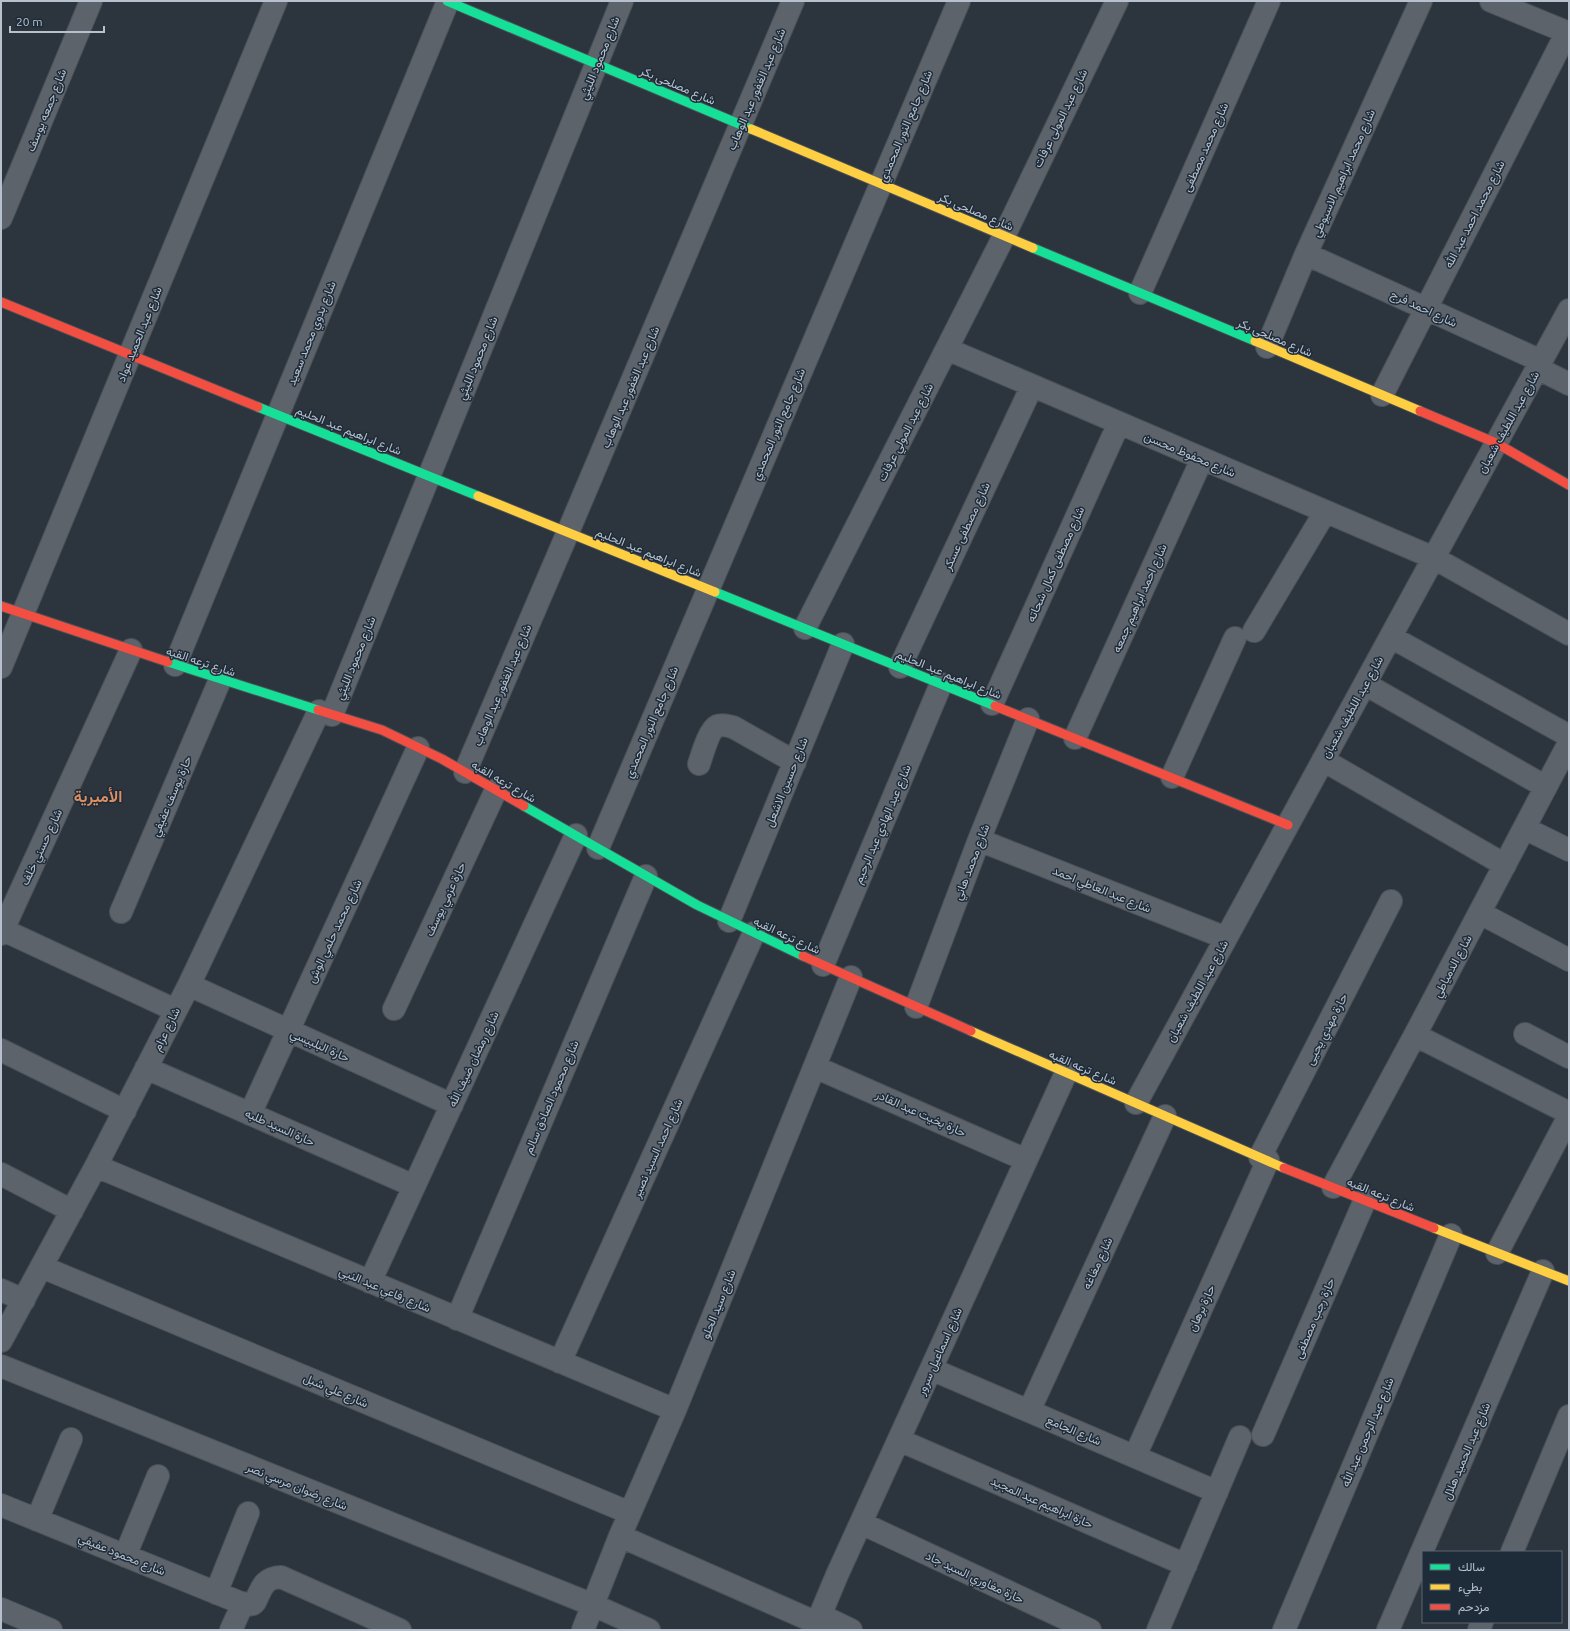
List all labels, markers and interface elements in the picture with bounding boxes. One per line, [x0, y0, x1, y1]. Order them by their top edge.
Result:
scale bar [10, 8, 104, 34]
street label: شارع محمود الليثي [576, 14, 625, 103]
text: 20 m [16, 15, 43, 28]
street label: شارع عبد الغفور عبد الوهاب [724, 26, 790, 153]
street label: شارع مصلحى بكر [636, 63, 718, 109]
street label: شارع جمعه يوسف [23, 67, 71, 154]
street label: شارع عبد المولى عرفات [1030, 67, 1092, 171]
street label: شارع جامع النور المحمدي [876, 68, 938, 185]
street label: شارع محمد مصطفى [1180, 100, 1233, 195]
street label: شارع محمد ابراهيم الاسيوطي [1309, 107, 1381, 241]
street label: شارع محمد احمد عبد الله [1441, 158, 1509, 271]
street label: شارع مصلحى بكر [934, 189, 1016, 235]
street label: شارع بدوي محمد سعيد [284, 279, 342, 388]
street label: شارع عبد الحميد عواد [114, 285, 167, 385]
street label: شارع احمد فرج [1387, 287, 1459, 332]
street label: شارع محمود الليثي [454, 314, 503, 403]
street label: شارع مصلحى بكر [1233, 315, 1315, 361]
street label: شارع عبد الغفور عبد الوهاب [598, 324, 664, 451]
street label: شارع جامع النور المحمدي [749, 366, 811, 483]
street label: شارع عبد اللطيف شعبان [1475, 369, 1544, 477]
street label: شارع عبد المولي عرفات [875, 381, 939, 485]
street label: شارع ابراهيم عبد الحليم [293, 403, 404, 460]
street label: شارع محفوظ محسن [1141, 429, 1238, 482]
street label: شارع مصطفى عسكر [940, 480, 995, 574]
street label: شارع مصطفى كمال شحاته [1024, 504, 1089, 625]
street label: شارع ابراهيم عبد الحليم [593, 525, 704, 582]
street label: شارع احمد ابراهيم جمعه [1109, 542, 1172, 656]
street label: شارع محمود الليثي [332, 614, 381, 703]
street label: شارع عبد الغفور عبد الوهاب [470, 622, 536, 749]
street label: شارع ترعه القبه [164, 644, 237, 681]
street label: شارع ابراهيم عبد الحليم [893, 647, 1004, 704]
street label: شارع عبد اللطيف شعبان [1319, 654, 1388, 762]
street label: شارع جامع النور المحمدي [622, 664, 684, 781]
street label: شارع حسين الاشعل [762, 735, 813, 830]
street label: حارة يوسف عفيفي [148, 754, 197, 840]
street label: شارع ترعه القبه [468, 757, 538, 807]
street label: شارع عبد الهادي عبد الرحيم [851, 762, 917, 887]
district label: الأميرية [74, 787, 122, 807]
street label: شارع حسني خلف [18, 807, 68, 889]
street label: شارع محمد هاني [951, 822, 995, 903]
street label: حارة عزمي يوسف [422, 860, 471, 940]
street label: شارع عبد العاطي احمد [1049, 863, 1153, 918]
street label: شارع محمد حلمي الوش [304, 877, 367, 986]
street label: شارع ترعه القبه [750, 914, 822, 959]
street label: شارع الدمياطي [1430, 932, 1477, 1001]
street label: شارع عبد اللطيف شعبان [1164, 938, 1233, 1046]
street label: حارة مهدي يحيى [1302, 991, 1353, 1069]
street label: شارع عزام [150, 1005, 185, 1054]
street label: شارع رمضان ضيف الله [445, 1009, 504, 1110]
street label: حارة البلبيسي [287, 1026, 352, 1067]
street label: شارع محمود الصادق سالم [521, 1038, 584, 1157]
street label: شارع ترعه القبه [1046, 1047, 1119, 1090]
street label: حارة بخيت عبد القادر [872, 1087, 968, 1141]
street label: شارع احمد السيد نصير [629, 1097, 687, 1202]
street label: حارة السيد طلبه [242, 1106, 317, 1150]
street label: شارع ترعه القبه [1344, 1174, 1417, 1216]
street label: شارع مغاغه [1079, 1235, 1117, 1292]
street label: شارع رفاعي عبد النبي [336, 1264, 433, 1318]
street label: شارع سيد الحلو [698, 1268, 741, 1342]
street label: حارة رجب مصطفى [1291, 1276, 1339, 1361]
street label: حارة برهان [1185, 1283, 1219, 1334]
street label: شارع اسماعيل سرور [913, 1305, 967, 1399]
street label: شارع علي شبل [300, 1371, 370, 1413]
street label: شارع عبد الرحمن عبد الله [1338, 1375, 1399, 1490]
street label: شارع عبد الحميد هلال [1440, 1400, 1495, 1503]
street label: شارع الجامع [1044, 1413, 1103, 1450]
street label: شارع رضوان مرسي نصر [242, 1459, 349, 1516]
street label: حارة ابراهيم عبد المجيد [988, 1474, 1095, 1532]
street label: شارع محمود عفيفي [75, 1531, 167, 1581]
street label: حارة مغاوري السيد جاد [922, 1549, 1026, 1609]
legend [1422, 1551, 1562, 1623]
text: سالك [1458, 1560, 1485, 1573]
text: بطيء [1458, 1580, 1482, 1597]
text: مزدحم [1458, 1600, 1489, 1615]

